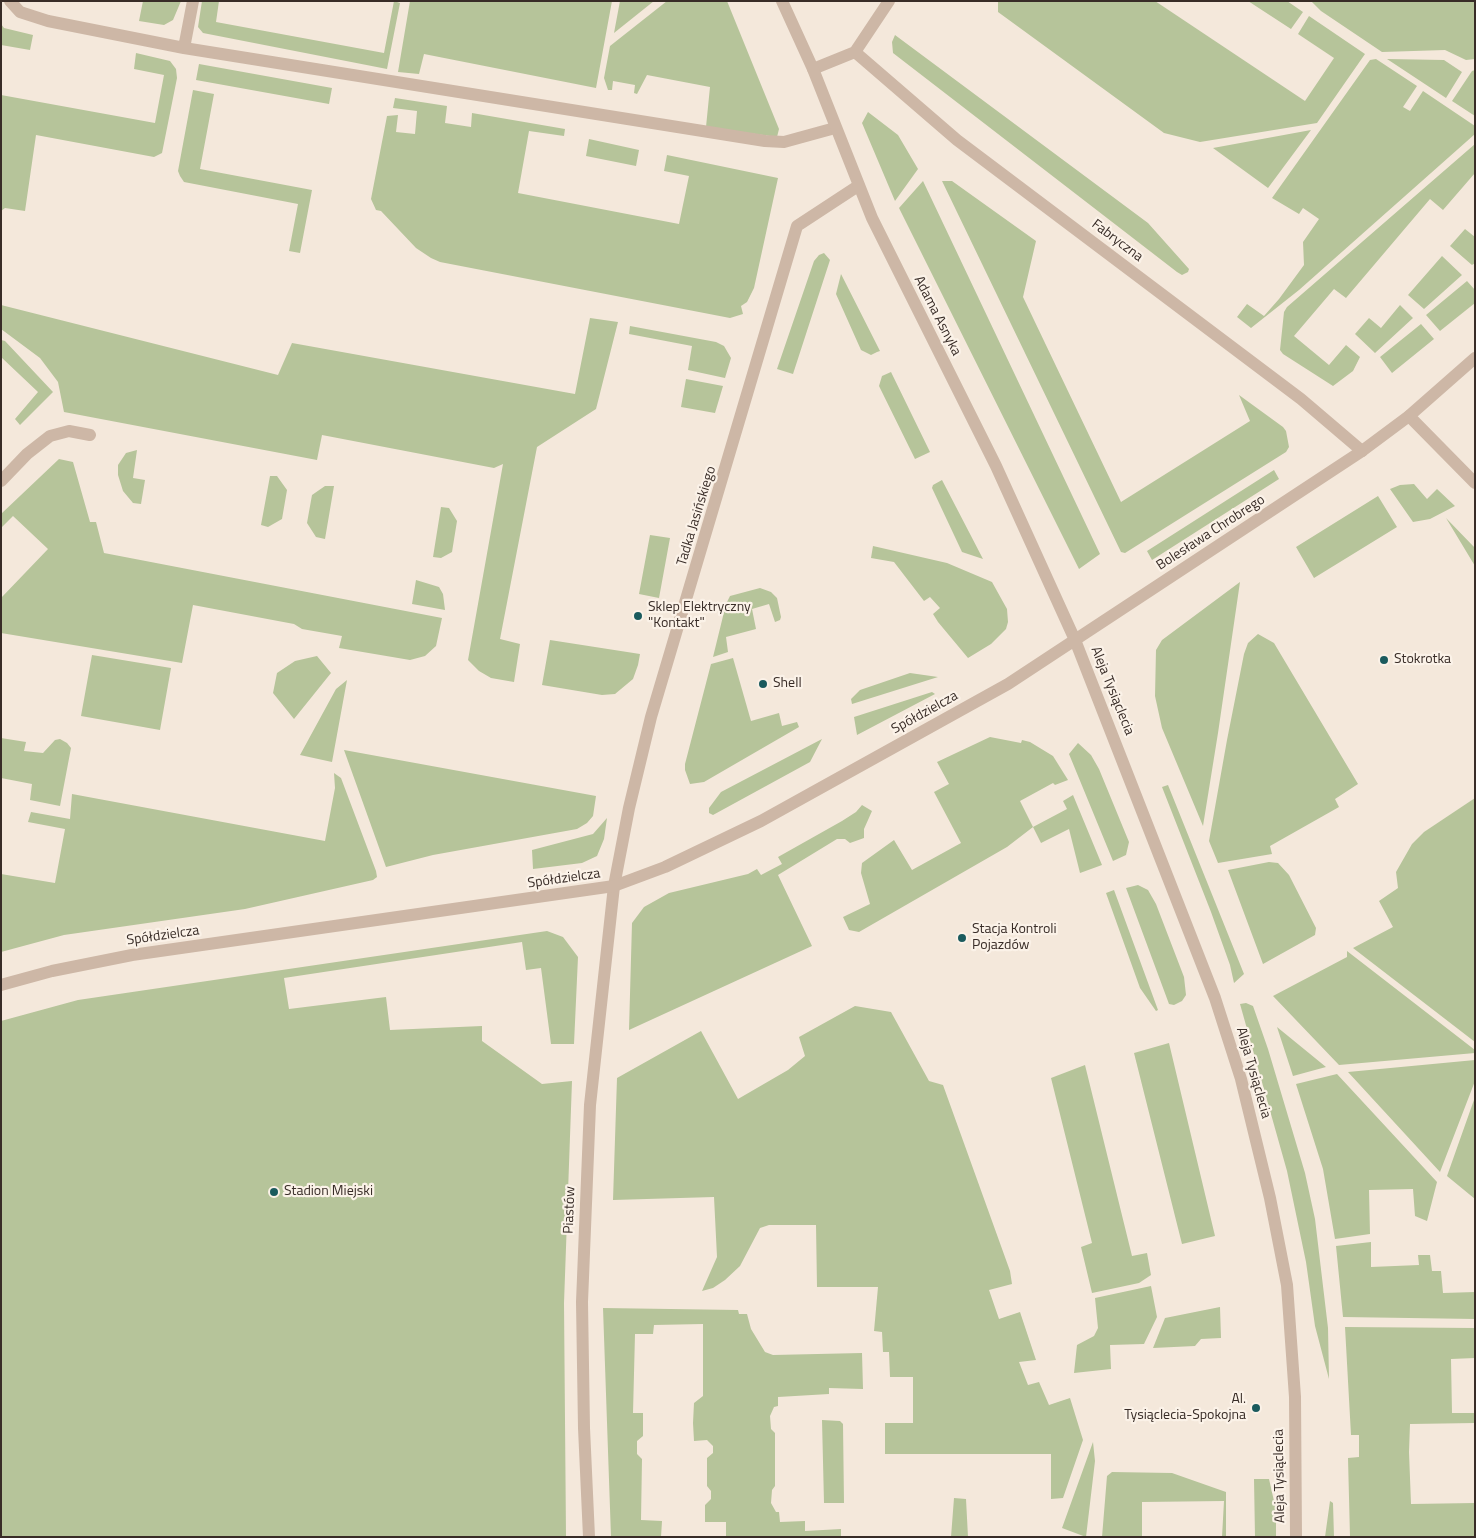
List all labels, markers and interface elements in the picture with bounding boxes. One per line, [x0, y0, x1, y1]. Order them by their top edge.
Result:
street label: Fabryczna [1088, 216, 1146, 266]
street label: Adama Asnyka [910, 273, 964, 359]
street label: Tadka Jasińskiego [674, 464, 720, 568]
street label: Bolesława Chrobrego [1154, 492, 1268, 574]
place label: Sklep Elektryczny "Kontakt" [648, 600, 751, 632]
marker: Sklep Elektryczny "Kontakt" [632, 610, 644, 622]
street label: Aleja Tysiąclecia [1087, 644, 1137, 738]
place label: Stokrotka [1394, 652, 1451, 668]
marker: Stokrotka [1378, 654, 1390, 666]
place label: Shell [773, 676, 802, 692]
marker: Shell [757, 678, 769, 690]
street label: Spółdzielcza [889, 688, 961, 738]
street label: Spółdzielcza [527, 866, 601, 892]
place label: Stacja Kontroli Pojazdów [972, 922, 1057, 954]
street label: Spółdzielcza [126, 923, 200, 949]
marker: Stacja Kontroli Pojazdów [956, 932, 968, 944]
street label: Aleja Tysiąclecia [1232, 1025, 1274, 1121]
place label: Stadion Miejski [284, 1184, 373, 1200]
marker: Stadion Miejski [268, 1186, 280, 1198]
street label: Piastów [561, 1186, 579, 1234]
place label: Al. Tysiąclecia-Spokojna [1124, 1392, 1246, 1424]
marker: Al. Tysiąclecia-Spokojna [1250, 1402, 1262, 1414]
street label: Aleja Tysiąclecia [1271, 1429, 1289, 1523]

